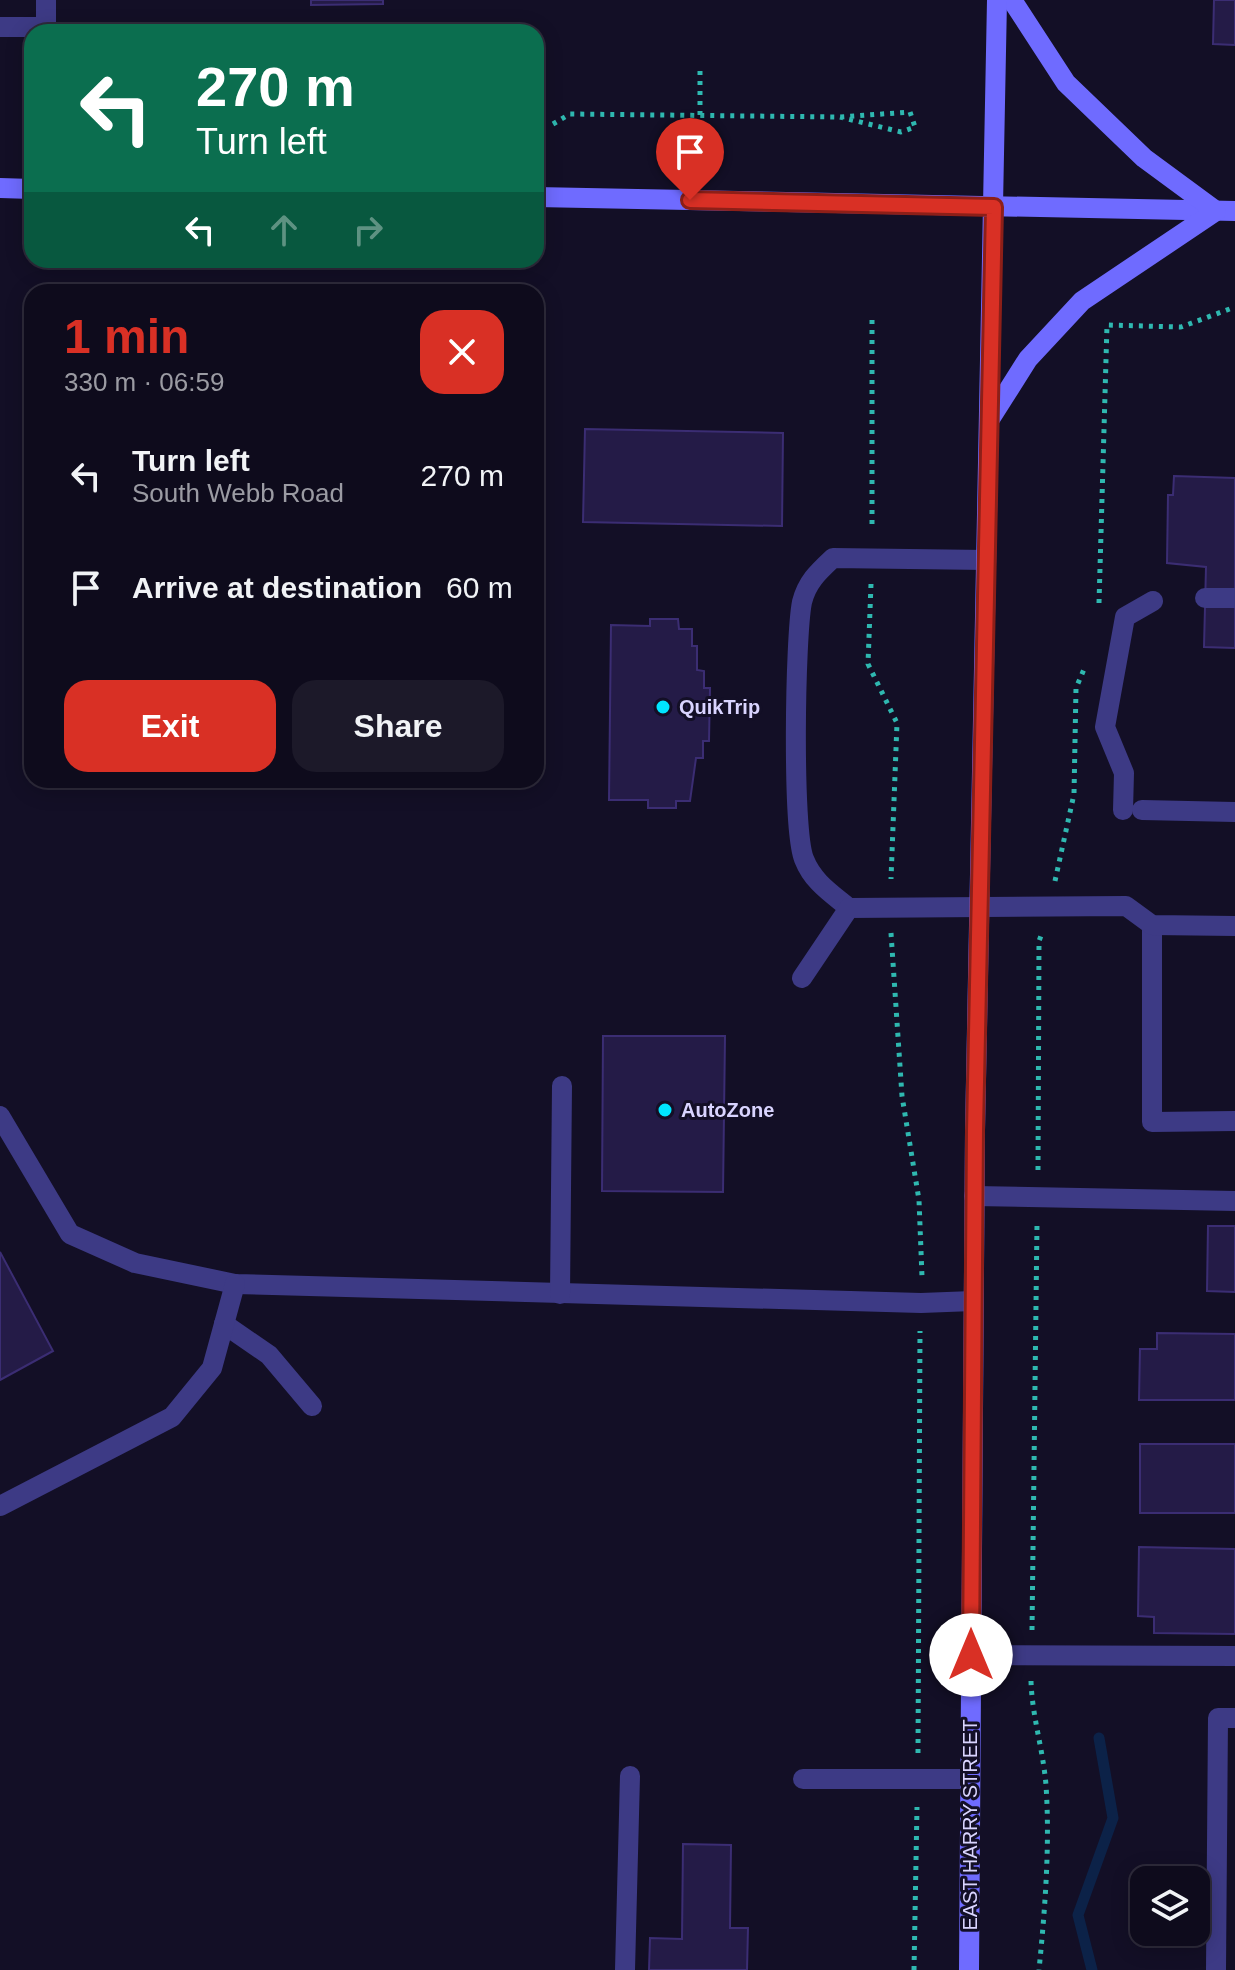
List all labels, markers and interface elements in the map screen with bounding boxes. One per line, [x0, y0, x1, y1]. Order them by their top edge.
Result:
text: 270 m [196, 55, 355, 118]
icon: left [64, 56, 168, 160]
pin [656, 118, 724, 200]
text: Turn left [196, 121, 327, 162]
icon: arrive [668, 130, 712, 174]
icon: left [178, 208, 222, 252]
icon: ahead [262, 208, 306, 252]
icon: right [346, 208, 390, 252]
text: 1 min [64, 310, 189, 363]
button: close [420, 310, 504, 394]
text: 330 m · 06:59 [64, 367, 224, 397]
text: Turn left [132, 444, 250, 477]
icon: left [64, 454, 108, 498]
text: 270 m [421, 459, 504, 492]
text: South Webb Road [132, 478, 344, 508]
icon: arrive [64, 566, 108, 610]
text: Arrive at destination [132, 571, 422, 604]
text: 60 m [446, 571, 513, 604]
button: Exit [64, 680, 276, 772]
button: Share [292, 680, 504, 772]
place label: QuikTrip [679, 696, 760, 718]
marker: QuikTrip [654, 698, 672, 716]
place label: AutoZone [681, 1099, 774, 1121]
marker: AutoZone [656, 1101, 674, 1119]
position arrow [929, 1613, 1013, 1697]
street label: EAST HARRY STREET [959, 1719, 981, 1931]
map controls [1130, 1866, 1210, 1946]
button: layers [1130, 1866, 1210, 1946]

